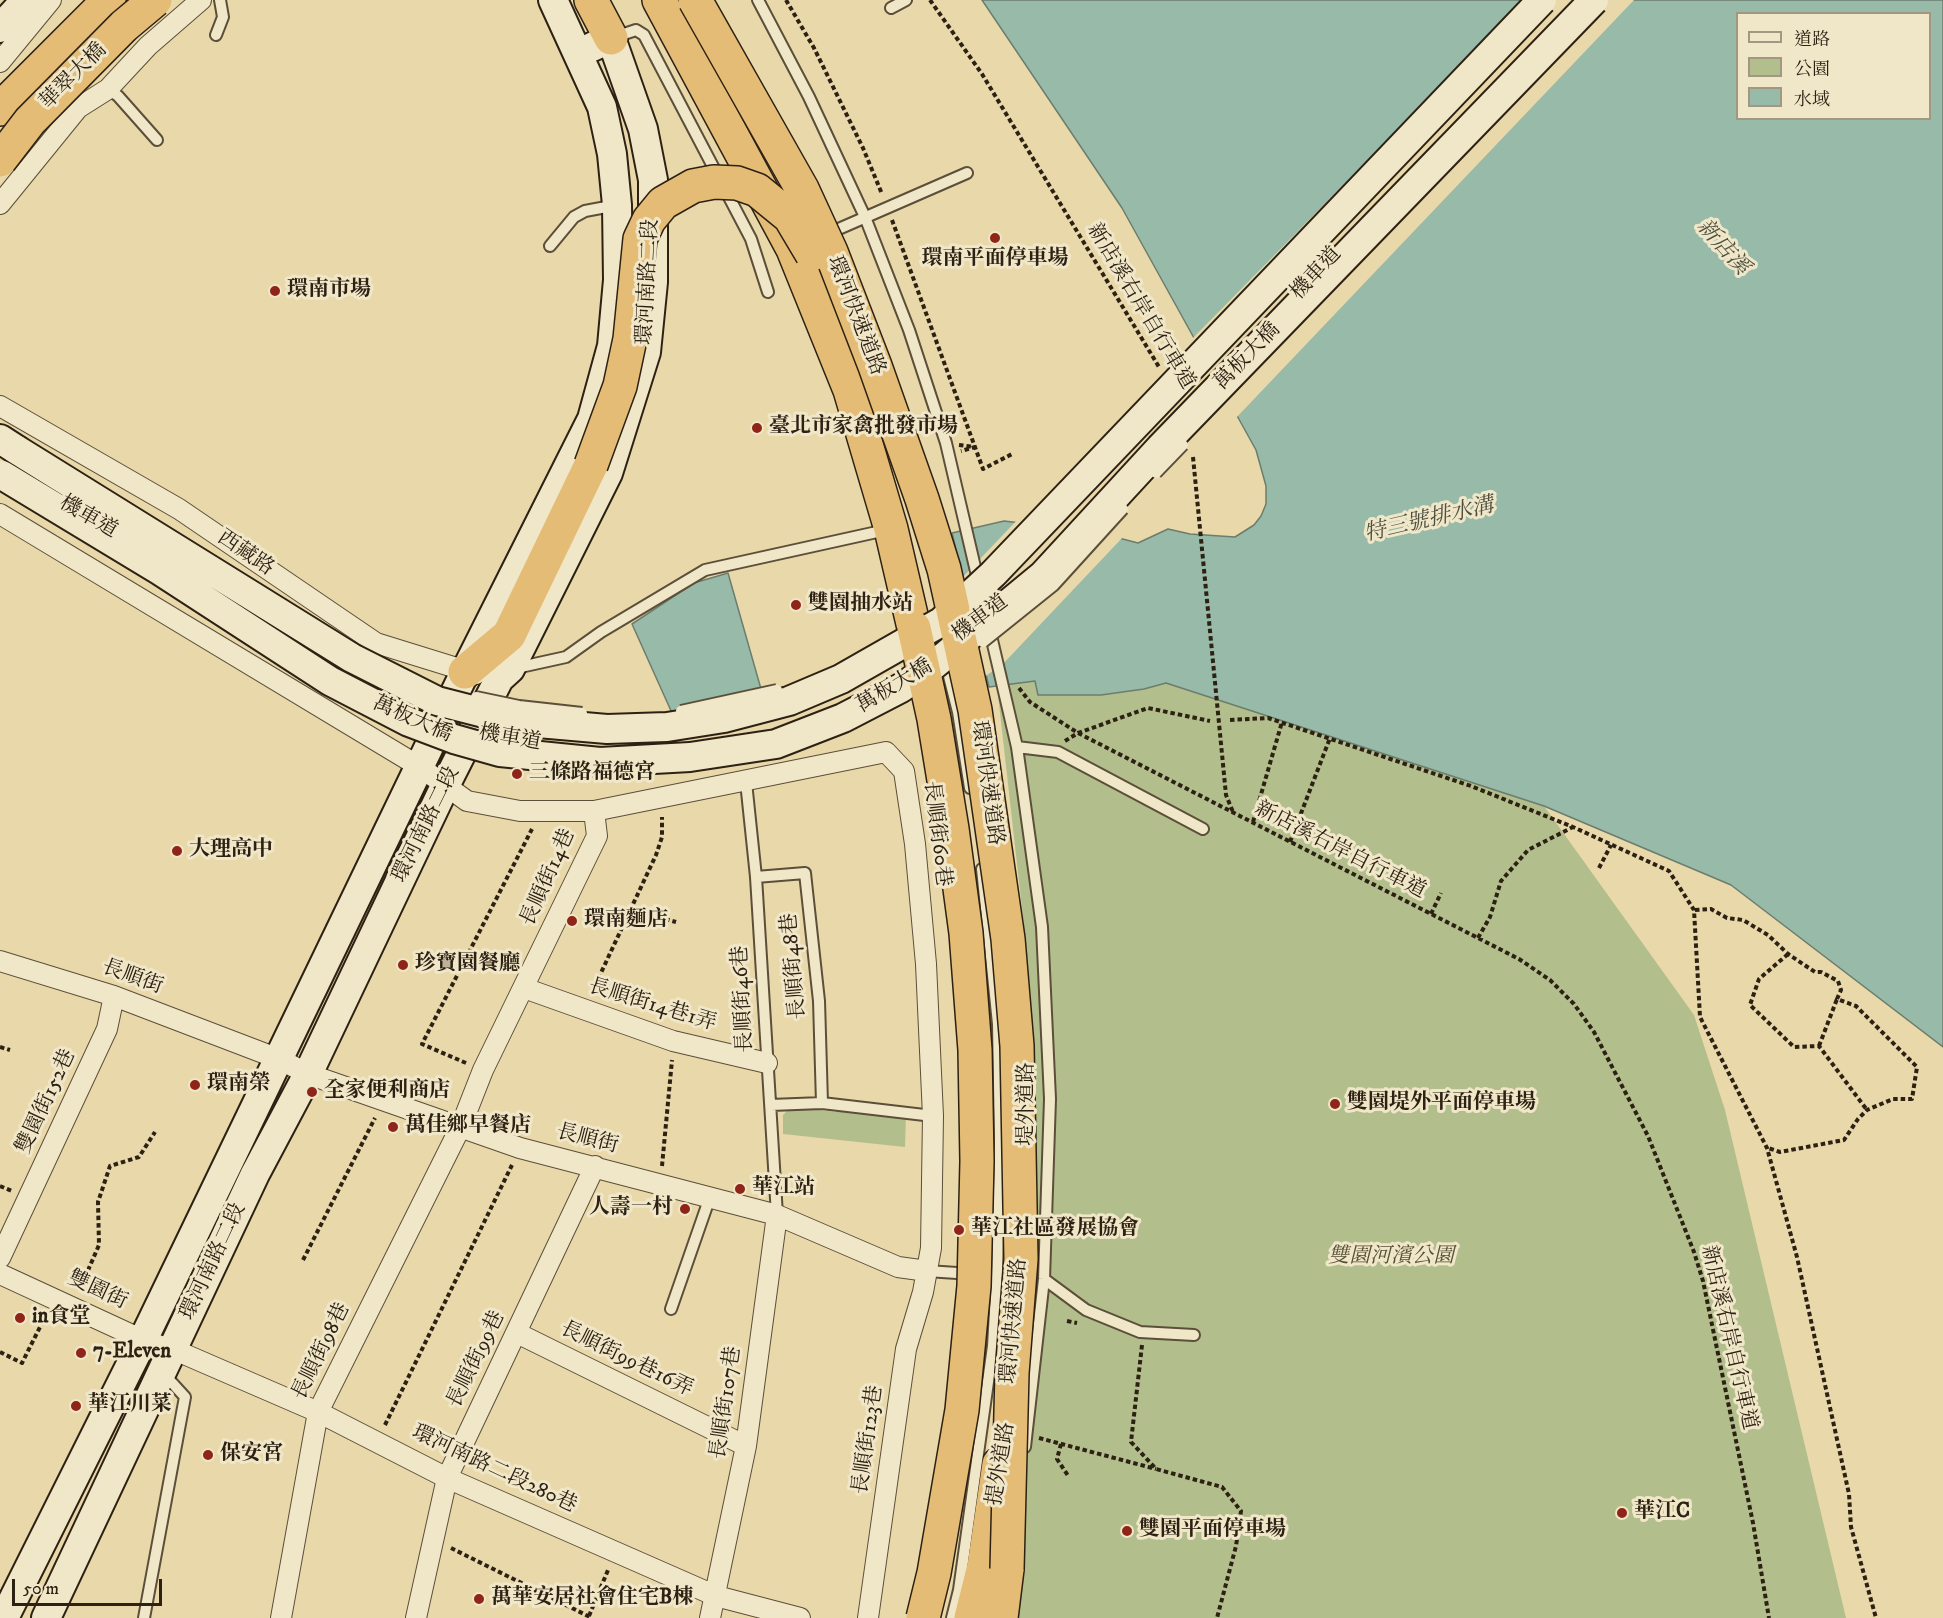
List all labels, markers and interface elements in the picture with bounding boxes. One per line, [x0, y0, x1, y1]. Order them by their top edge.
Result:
legend [1736, 12, 1931, 120]
text: 道路 [1794, 29, 1830, 51]
street label: 華翠大橋 [35, 38, 113, 116]
text: 公園 [1794, 59, 1830, 81]
text: 水域 [1794, 89, 1830, 111]
water label: 新店溪 [1690, 215, 1754, 281]
street label: 環河南路二段 [633, 218, 665, 346]
street label: 新店溪右岸自行車道 [1081, 220, 1199, 394]
marker: 環南平面停車場 [988, 231, 1002, 245]
street label: 機車道 [1286, 242, 1348, 306]
place label: 環南平面停車場 [922, 247, 1068, 273]
street label: 環河快速道路 [821, 253, 889, 379]
place label: 環南市場 [287, 278, 371, 304]
marker: 環南市場 [268, 284, 282, 298]
street label: 萬板大橋 [1210, 318, 1286, 396]
place label: 臺北市家禽批發市場 [769, 415, 958, 441]
marker: 臺北市家禽批發市場 [750, 421, 764, 435]
street label: 機車道 [54, 491, 122, 545]
water label: 特三號排水溝 [1362, 493, 1496, 549]
street label: 西藏路 [212, 526, 278, 582]
street label: 機車道 [948, 590, 1014, 648]
place label: 雙園抽水站 [808, 592, 913, 618]
marker: 雙園抽水站 [789, 598, 803, 612]
street label: 萬板大橋 [853, 655, 937, 719]
street label: 萬板大橋 [369, 691, 455, 749]
street label: 環河快速道路 [965, 719, 1007, 847]
street label: 機車道 [477, 721, 543, 757]
place label: 三條路福德宮 [529, 761, 655, 787]
street label: 環河南路二段 [388, 763, 466, 887]
marker: 三條路福德宮 [510, 767, 524, 781]
street label: 長順街60巷 [917, 780, 955, 888]
street label: 新店溪右岸自行車道 [1250, 797, 1430, 905]
street label: 長順街14巷 [516, 825, 582, 931]
place label: 大理高中 [189, 838, 273, 864]
marker: 大理高中 [170, 844, 184, 858]
place label: 環南麵店 [584, 908, 668, 934]
street label: 長順街48巷 [778, 912, 812, 1020]
marker: 環南麵店 [565, 914, 579, 928]
street label: 長順街46巷 [729, 945, 759, 1053]
place label: 珍寶園餐廳 [415, 952, 520, 978]
street label: 長順街 [98, 955, 166, 1001]
marker: 珍寶園餐廳 [396, 958, 410, 972]
street label: 長順街14巷1弄 [585, 975, 719, 1037]
street label: 雙園街152巷 [12, 1046, 82, 1158]
street label: 堤外道路 [1015, 1062, 1041, 1146]
place label: 環南榮 [207, 1072, 270, 1098]
marker: 環南榮 [188, 1078, 202, 1092]
place label: 全家便利商店 [324, 1079, 450, 1105]
marker: 全家便利商店 [305, 1085, 319, 1099]
place label: 雙園堤外平面停車場 [1347, 1091, 1536, 1117]
marker: 雙園堤外平面停車場 [1328, 1097, 1342, 1111]
place label: 萬佳鄉早餐店 [405, 1114, 531, 1140]
marker: 萬佳鄉早餐店 [386, 1120, 400, 1134]
street label: 長順街 [553, 1120, 621, 1160]
place label: 華江站 [752, 1176, 815, 1202]
marker: 華江站 [733, 1182, 747, 1196]
place label: 人壽一村 [589, 1196, 673, 1222]
street label: 環河南路二段 [176, 1200, 252, 1324]
marker: 人壽一村 [678, 1202, 692, 1216]
place label: 華江社區發展協會 [971, 1217, 1139, 1243]
marker: 華江社區發展協會 [952, 1223, 966, 1237]
street label: 新店溪右岸自行車道 [1694, 1243, 1762, 1433]
park label: 雙園河濱公園 [1328, 1245, 1454, 1271]
street label: 環河快速道路 [997, 1257, 1033, 1385]
street label: 雙園街 [63, 1266, 131, 1316]
street label: 長順街98巷 [288, 1299, 356, 1405]
place label: in食堂 [32, 1305, 90, 1331]
street label: 長順街99巷 [443, 1307, 511, 1413]
marker: in食堂 [13, 1311, 27, 1325]
street label: 長順街99巷16弄 [556, 1317, 696, 1403]
place label: 7-Eleven [93, 1340, 171, 1366]
street label: 長順街107巷 [707, 1345, 747, 1461]
marker: 7-Eleven [74, 1346, 88, 1360]
street label: 長順街123巷 [849, 1384, 889, 1496]
place label: 華江川菜 [88, 1393, 172, 1419]
marker: 華江川菜 [69, 1399, 83, 1413]
street label: 環河南路二段280巷 [408, 1421, 580, 1519]
street label: 提外道路 [983, 1421, 1021, 1507]
place label: 保安宮 [220, 1442, 283, 1468]
marker: 保安宮 [201, 1448, 215, 1462]
place label: 華江C [1634, 1500, 1690, 1526]
marker: 華江C [1615, 1506, 1629, 1520]
place label: 雙園平面停車場 [1139, 1518, 1286, 1544]
marker: 雙園平面停車場 [1120, 1524, 1134, 1538]
scale bar [15, 1567, 165, 1605]
text: 50 m [23, 1578, 59, 1600]
place label: 萬華安居社會住宅B棟 [491, 1586, 693, 1612]
marker: 萬華安居社會住宅B棟 [472, 1592, 486, 1606]

